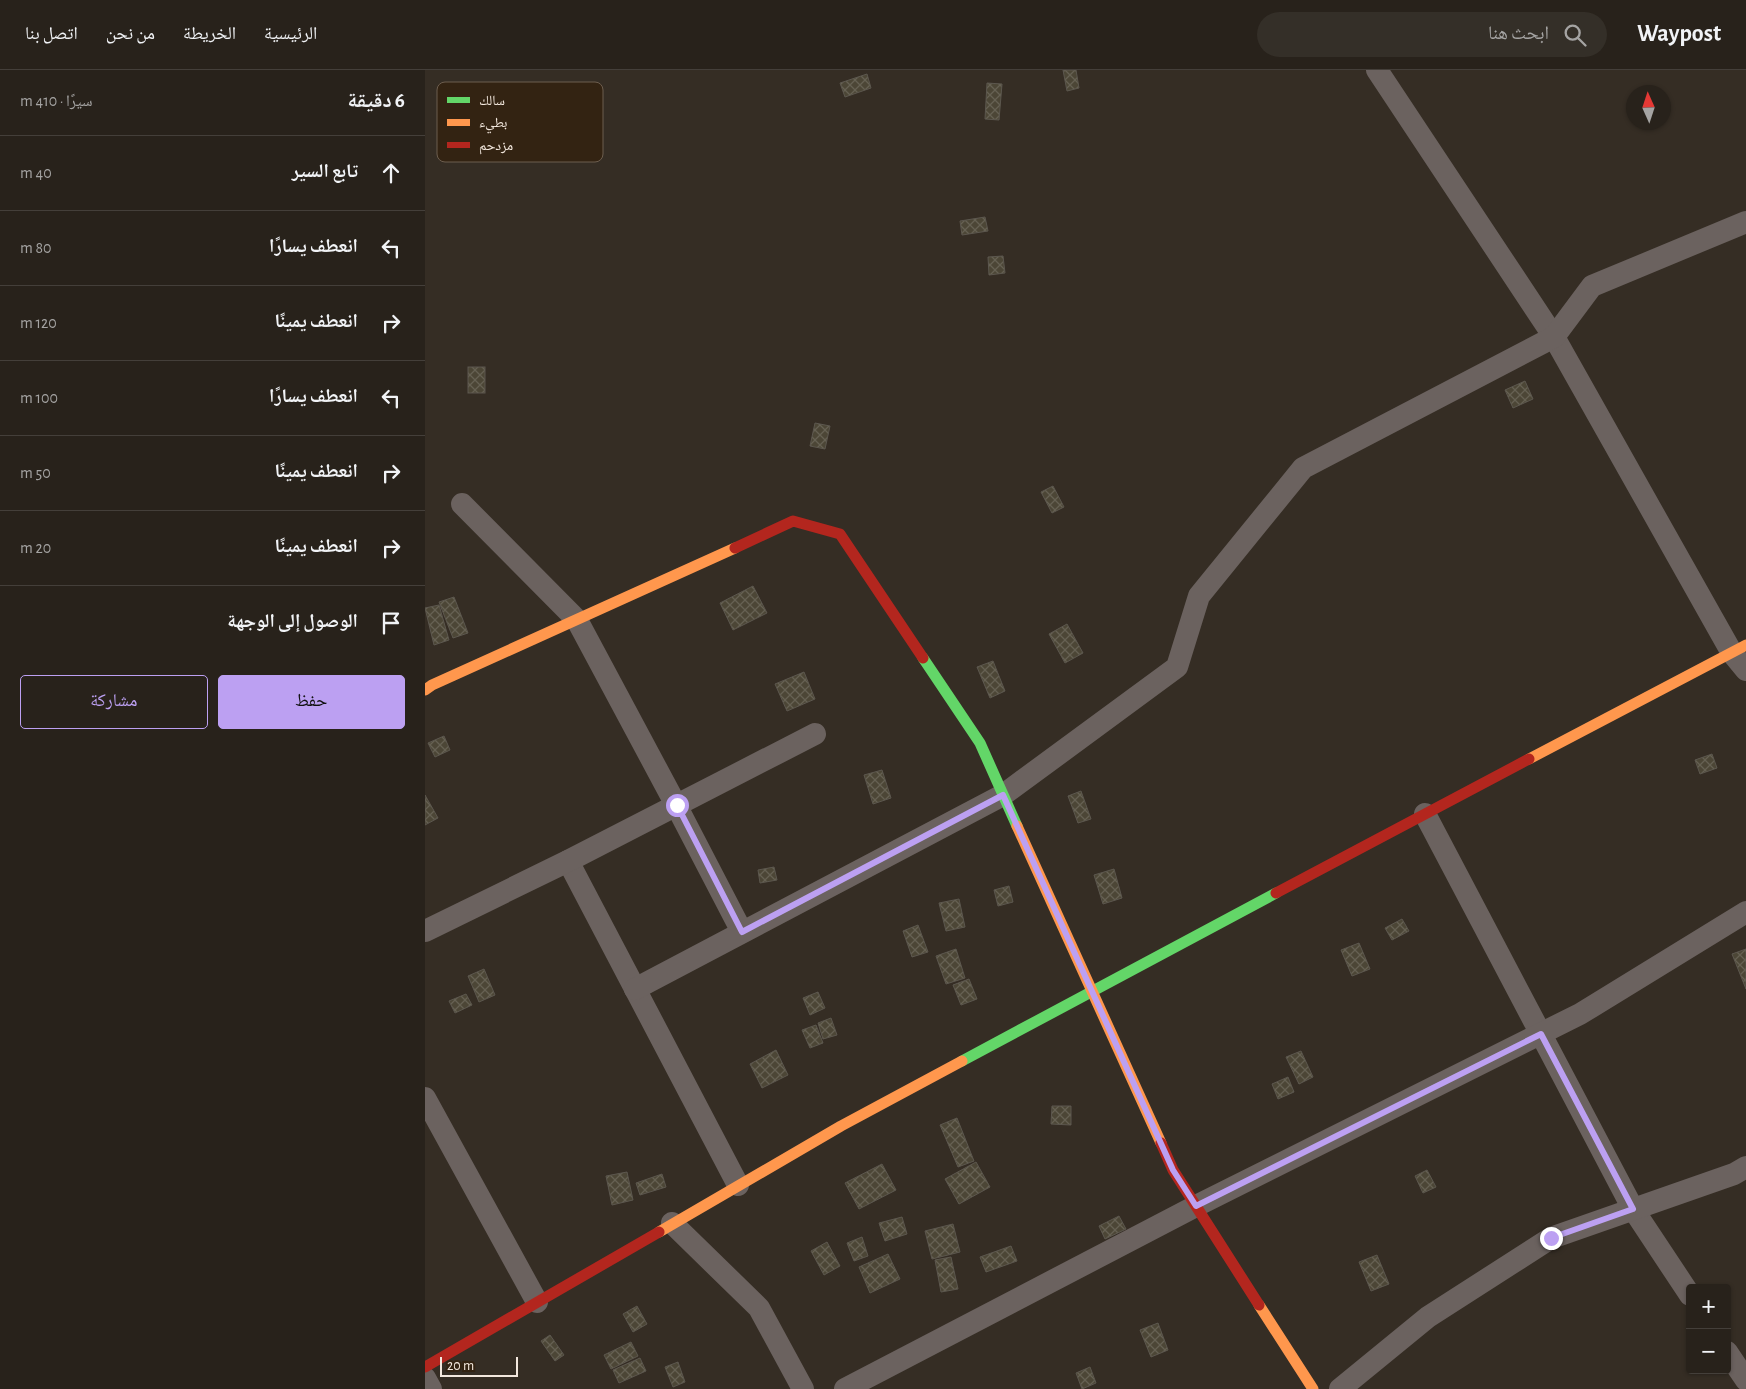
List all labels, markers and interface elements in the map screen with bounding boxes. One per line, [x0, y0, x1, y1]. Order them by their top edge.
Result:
search box [1257, 12, 1607, 57]
icon: search [1561, 21, 1589, 49]
text: Waypost [1637, 22, 1721, 46]
text: ابحث هنا [1488, 24, 1549, 43]
text: اتصل بنا [25, 25, 78, 43]
text: من نحن [106, 25, 155, 43]
text: الخريطة [183, 25, 236, 43]
text: الرئيسية [264, 25, 317, 43]
legend [437, 82, 603, 162]
north arrow [1626, 85, 1671, 130]
text: 6 دقيقة [348, 90, 405, 111]
text: سيرًا · 410 m [20, 93, 93, 109]
text: سالك [479, 94, 505, 108]
text: بطيء [479, 116, 508, 134]
text: مزدحم [479, 139, 513, 155]
icon: ahead [377, 159, 405, 187]
text: تابع السير [292, 162, 358, 181]
text: 40 m [20, 165, 52, 181]
icon: left [377, 234, 405, 262]
text: انعطف يسارًا [269, 237, 358, 256]
text: 80 m [20, 240, 52, 256]
icon: right [377, 309, 405, 337]
text: انعطف يمينًا [275, 312, 358, 331]
text: 120 m [20, 315, 57, 331]
icon: left [377, 384, 405, 412]
text: انعطف يسارًا [269, 387, 358, 406]
text: 100 m [20, 390, 58, 406]
icon: right [377, 459, 405, 487]
text: انعطف يمينًا [275, 462, 358, 481]
text: 50 m [20, 465, 51, 481]
icon: right [377, 534, 405, 562]
text: انعطف يمينًا [275, 537, 358, 556]
text: 20 m [20, 540, 51, 556]
icon: arrive [377, 609, 405, 637]
text: الوصول إلى الوجهة [227, 612, 358, 631]
button: مشاركة [20, 675, 208, 729]
button: حفظ [218, 675, 405, 729]
route start [666, 794, 689, 817]
route end [1540, 1227, 1563, 1250]
map controls [1686, 1284, 1731, 1374]
button: + [1686, 1284, 1731, 1329]
button: − [1686, 1329, 1731, 1374]
scale bar [440, 1354, 517, 1377]
text: 20 m [447, 1359, 474, 1373]

